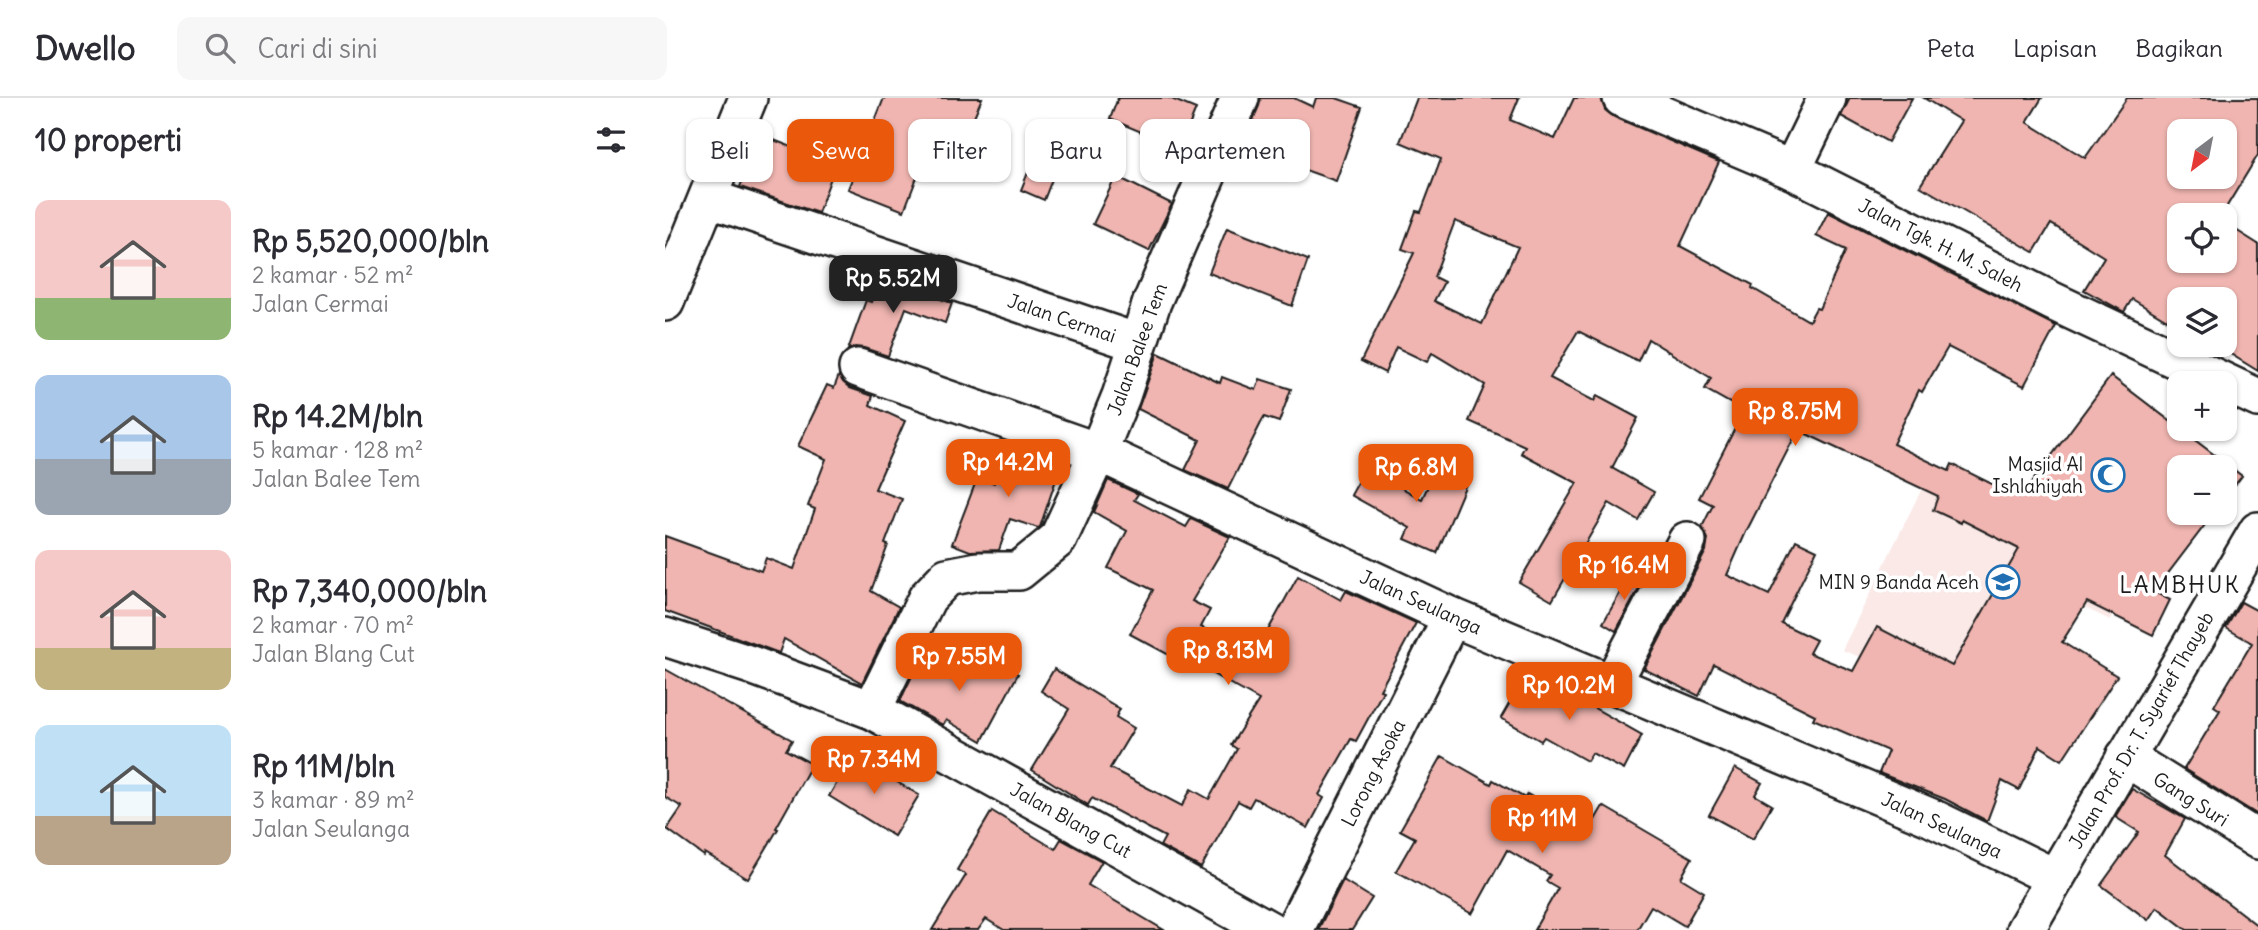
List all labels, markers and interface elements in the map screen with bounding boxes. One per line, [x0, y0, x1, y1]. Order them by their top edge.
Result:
search box [177, 17, 667, 80]
text: Dwello [35, 27, 135, 69]
icon: search [201, 29, 239, 67]
text: Cari di sini [257, 32, 378, 65]
text: Peta [1927, 33, 1975, 63]
text: Lapisan [2013, 33, 2097, 63]
text: Bagikan [2135, 33, 2223, 63]
chip: Beli [686, 119, 773, 182]
chip: Sewa [787, 119, 894, 182]
chip: Filter [908, 119, 1011, 182]
chip: Baru [1025, 119, 1126, 182]
chip: Apartemen [1140, 119, 1310, 182]
north arrow [2167, 119, 2237, 189]
map controls [2167, 119, 2237, 525]
text: 10 properti [35, 121, 182, 159]
icon: filters [592, 121, 630, 159]
street label: Jalan Tgk. H. M. Saleh [1855, 193, 2027, 297]
button: locate [2167, 203, 2237, 273]
text: Rp 5,520,000/bln [252, 222, 489, 260]
icon: home [91, 228, 175, 312]
pin: Rp 5.52M [821, 256, 965, 315]
text: 2 kamar · 52 m² [252, 260, 414, 289]
text: Rp 5.52M [845, 263, 941, 292]
street label: Jalan Balee Tem [1102, 280, 1172, 418]
button: layers [2167, 287, 2237, 357]
street label: Jalan Cermai [1005, 288, 1119, 348]
text: Jalan Cermai [252, 289, 389, 318]
button: + [2167, 371, 2237, 441]
pin: Rp 8.75M [1723, 388, 1867, 448]
text: Rp 8.75M [1748, 396, 1842, 425]
text: Rp 14.2M/bln [252, 397, 423, 435]
icon: home [91, 403, 175, 487]
text: 5 kamar · 128 m² [252, 435, 423, 464]
pin: Rp 14.2M [936, 440, 1080, 499]
pin: Rp 6.8M [1351, 444, 1481, 504]
text: Rp 14.2M [962, 447, 1054, 476]
text: Rp 6.8M [1374, 452, 1458, 481]
place label: Masjid Al Ishlahiyah [1992, 452, 2083, 498]
button: − [2167, 455, 2237, 525]
mosque icon: Masjid Al Ishlahiyah [2089, 456, 2127, 494]
text: Jalan Balee Tem [252, 464, 420, 493]
pin: Rp 16.4M [1552, 542, 1696, 602]
text: Rp 16.4M [1578, 550, 1670, 579]
school or university icon: MIN 9 Banda Aceh [1984, 563, 2022, 601]
street label: Jalan Seulanga [1356, 564, 1486, 640]
place label: MIN 9 Banda Aceh [1819, 570, 1979, 594]
district label: LAMBHUK [2119, 570, 2241, 599]
text: Rp 7,340,000/bln [252, 572, 487, 610]
icon: home [91, 578, 175, 662]
street label: Jalan Prof. Dr. T. Syarief Thayeb [2063, 607, 2219, 853]
text: 2 kamar · 70 m² [252, 610, 414, 639]
pin: Rp 8.13M [1156, 628, 1300, 687]
pin: Rp 7.55M [887, 634, 1031, 693]
text: Rp 8.13M [1182, 635, 1274, 664]
text: Jalan Blang Cut [252, 639, 415, 668]
text: Rp 7.55M [912, 641, 1006, 670]
pin: Rp 10.2M [1497, 662, 1641, 722]
text: Rp 10.2M [1522, 670, 1616, 699]
street label: Lorong Asoka [1336, 715, 1410, 831]
pin: Rp 7.34M [802, 736, 946, 796]
text: Rp 7.34M [827, 744, 921, 773]
text: Rp 11M/bln [252, 747, 395, 785]
icon: home [91, 753, 175, 837]
street label: Gang Suri [2149, 766, 2233, 832]
street label: Jalan Blang Cut [1006, 777, 1136, 863]
text: 3 kamar · 89 m² [252, 785, 415, 814]
street label: Jalan Seulanga [1878, 787, 2006, 864]
pin: Rp 11M [1485, 796, 1599, 855]
text: Rp 11M [1507, 803, 1577, 832]
text: Jalan Seulanga [252, 814, 410, 843]

